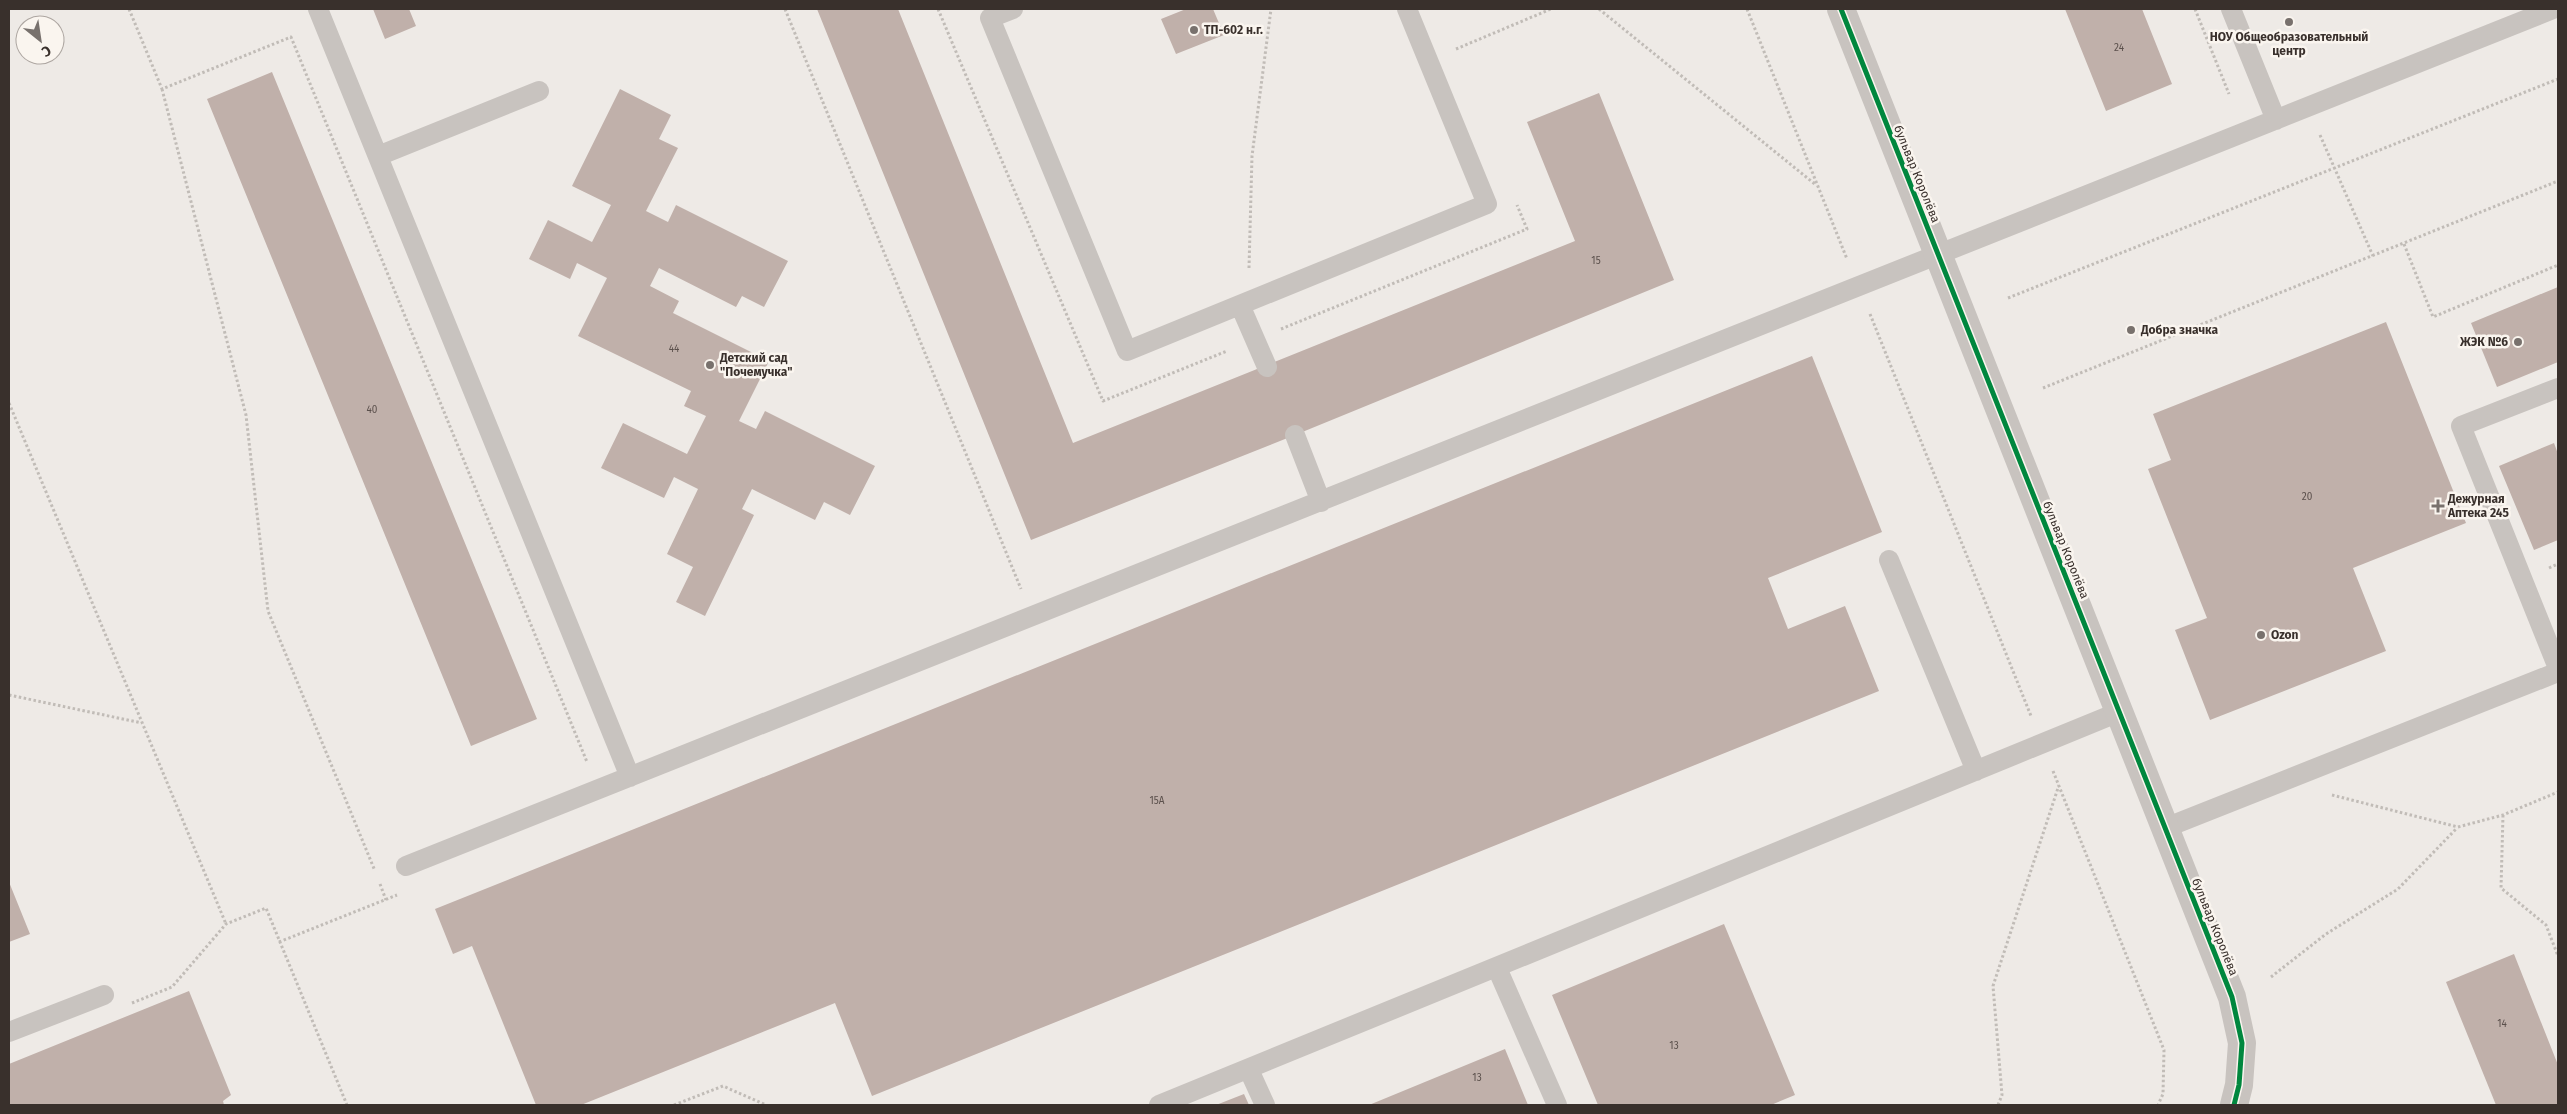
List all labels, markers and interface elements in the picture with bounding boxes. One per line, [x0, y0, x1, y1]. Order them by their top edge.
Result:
north arrow [15, 15, 65, 65]
marker: НОУ Общеобразовательный центр [2283, 16, 2295, 28]
place label: ТП-602 н.г. [1204, 23, 1263, 37]
marker: ТП-602 н.г. [1188, 24, 1200, 36]
place label: НОУ Общеобразовательный центр [2210, 30, 2368, 58]
text: С [39, 41, 54, 60]
house number: 24 [2114, 42, 2125, 54]
street label: бульвар Королёва [1891, 123, 1943, 225]
house number: 15 [1591, 255, 1601, 267]
place label: Добра значка [2140, 323, 2219, 337]
marker: Добра значка [2125, 324, 2137, 336]
place label: ЖЭК №6 [2459, 335, 2508, 349]
marker: ЖЭК №6 [2512, 336, 2524, 348]
house number: 44 [669, 343, 680, 355]
place label: Детский сад "Почемучка" [719, 351, 792, 379]
marker: Детский сад "Почемучка" [704, 359, 716, 371]
house number: 40 [367, 404, 378, 416]
house number: 20 [2302, 491, 2313, 503]
place label: Дежурная Аптека 245 [2447, 492, 2509, 520]
street label: бульвар Королёва [2040, 499, 2092, 601]
marker: Дежурная Аптека 245 [2432, 500, 2444, 512]
place label: Ozon [2271, 628, 2299, 642]
marker: Ozon [2255, 629, 2267, 641]
house number: 15А [1149, 795, 1165, 807]
street label: бульвар Королёва [2189, 876, 2241, 978]
house number: 14 [2497, 1018, 2508, 1030]
house number: 13 [1669, 1040, 1679, 1052]
house number: 13 [1472, 1072, 1482, 1084]

